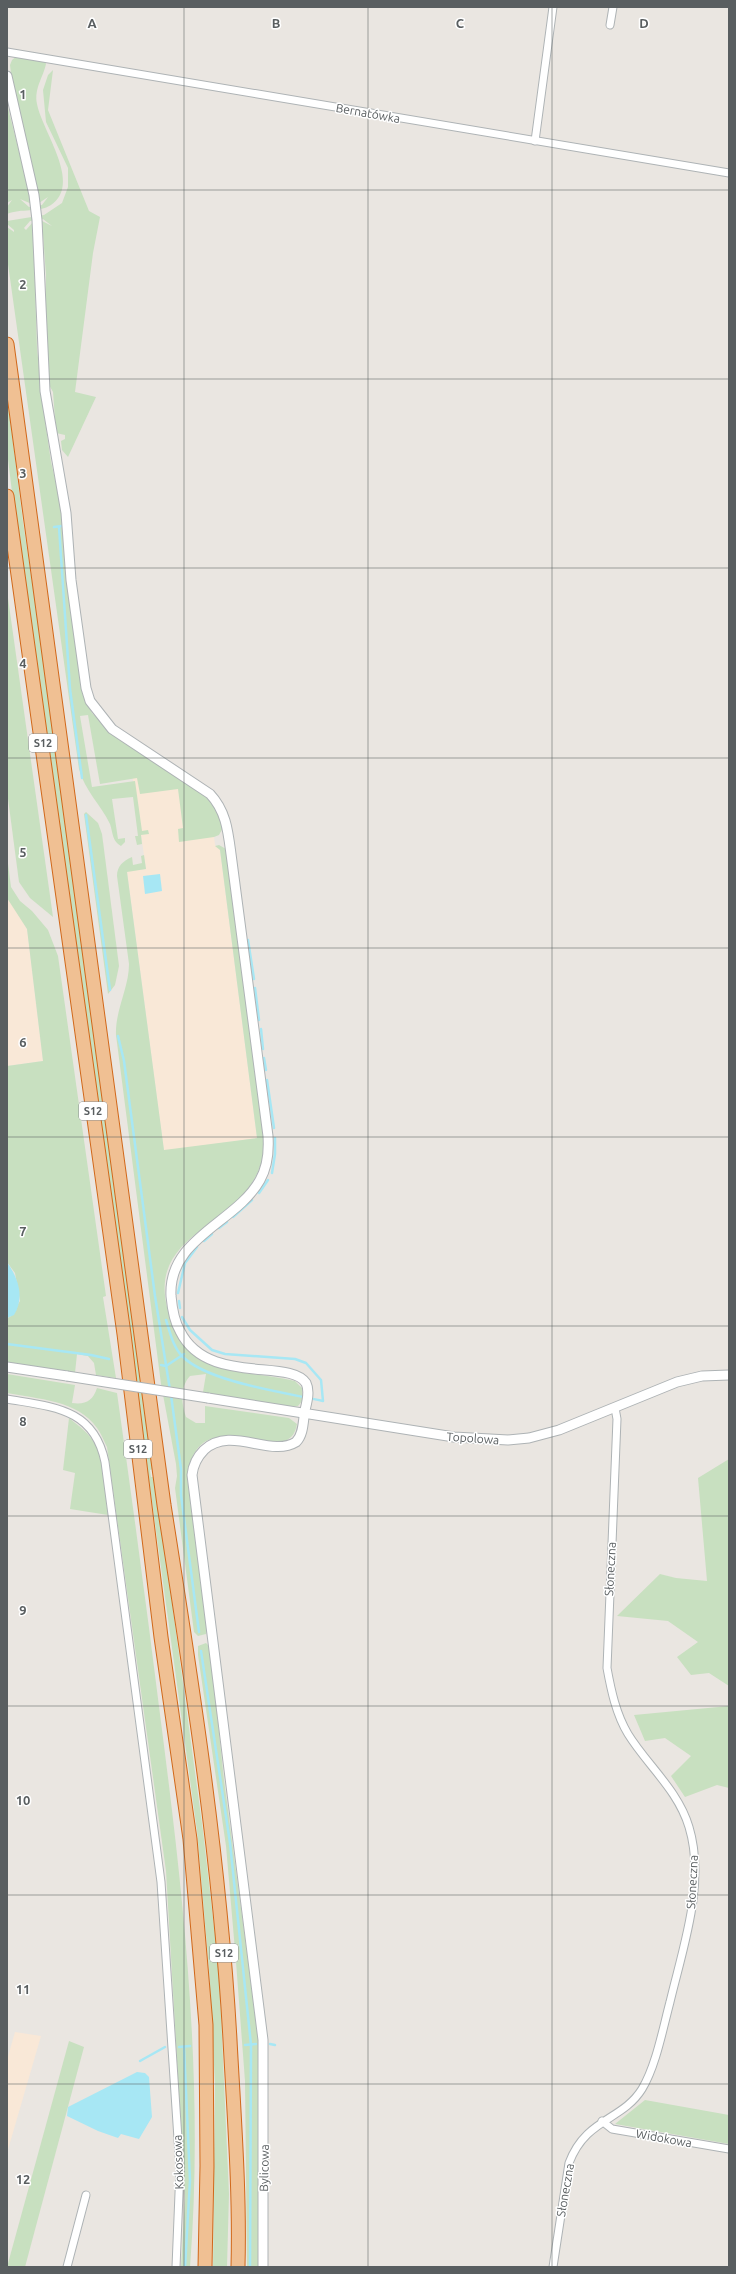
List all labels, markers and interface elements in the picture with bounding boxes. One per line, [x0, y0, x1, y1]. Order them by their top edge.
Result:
text: A [87, 16, 97, 30]
text: B [272, 16, 281, 30]
text: C [456, 16, 465, 30]
text: D [639, 16, 649, 30]
text: 1 [19, 87, 27, 101]
street label: Bernatówka [335, 101, 401, 125]
text: 2 [19, 277, 27, 291]
text: 3 [19, 466, 27, 480]
text: 4 [19, 656, 27, 670]
road number: S12 [29, 734, 57, 752]
text: 5 [19, 845, 27, 859]
text: 6 [19, 1035, 27, 1049]
road number: S12 [79, 1102, 107, 1120]
text: 7 [19, 1224, 27, 1238]
text: 8 [19, 1414, 27, 1428]
street label: Topolowa [446, 1430, 500, 1446]
road number: S12 [124, 1440, 152, 1458]
street label: Słoneczna [602, 1542, 618, 1596]
text: 9 [19, 1603, 27, 1617]
text: 10 [16, 1793, 30, 1807]
street label: Słoneczna [684, 1855, 700, 1909]
road number: S12 [210, 1944, 238, 1962]
text: 11 [16, 1982, 30, 1996]
street label: Widokowa [635, 2127, 693, 2149]
street label: Kokosowa [171, 2134, 185, 2190]
street label: Bylicowa [257, 2144, 271, 2192]
street label: Słoneczna [554, 2162, 576, 2218]
text: 12 [16, 2172, 30, 2186]

